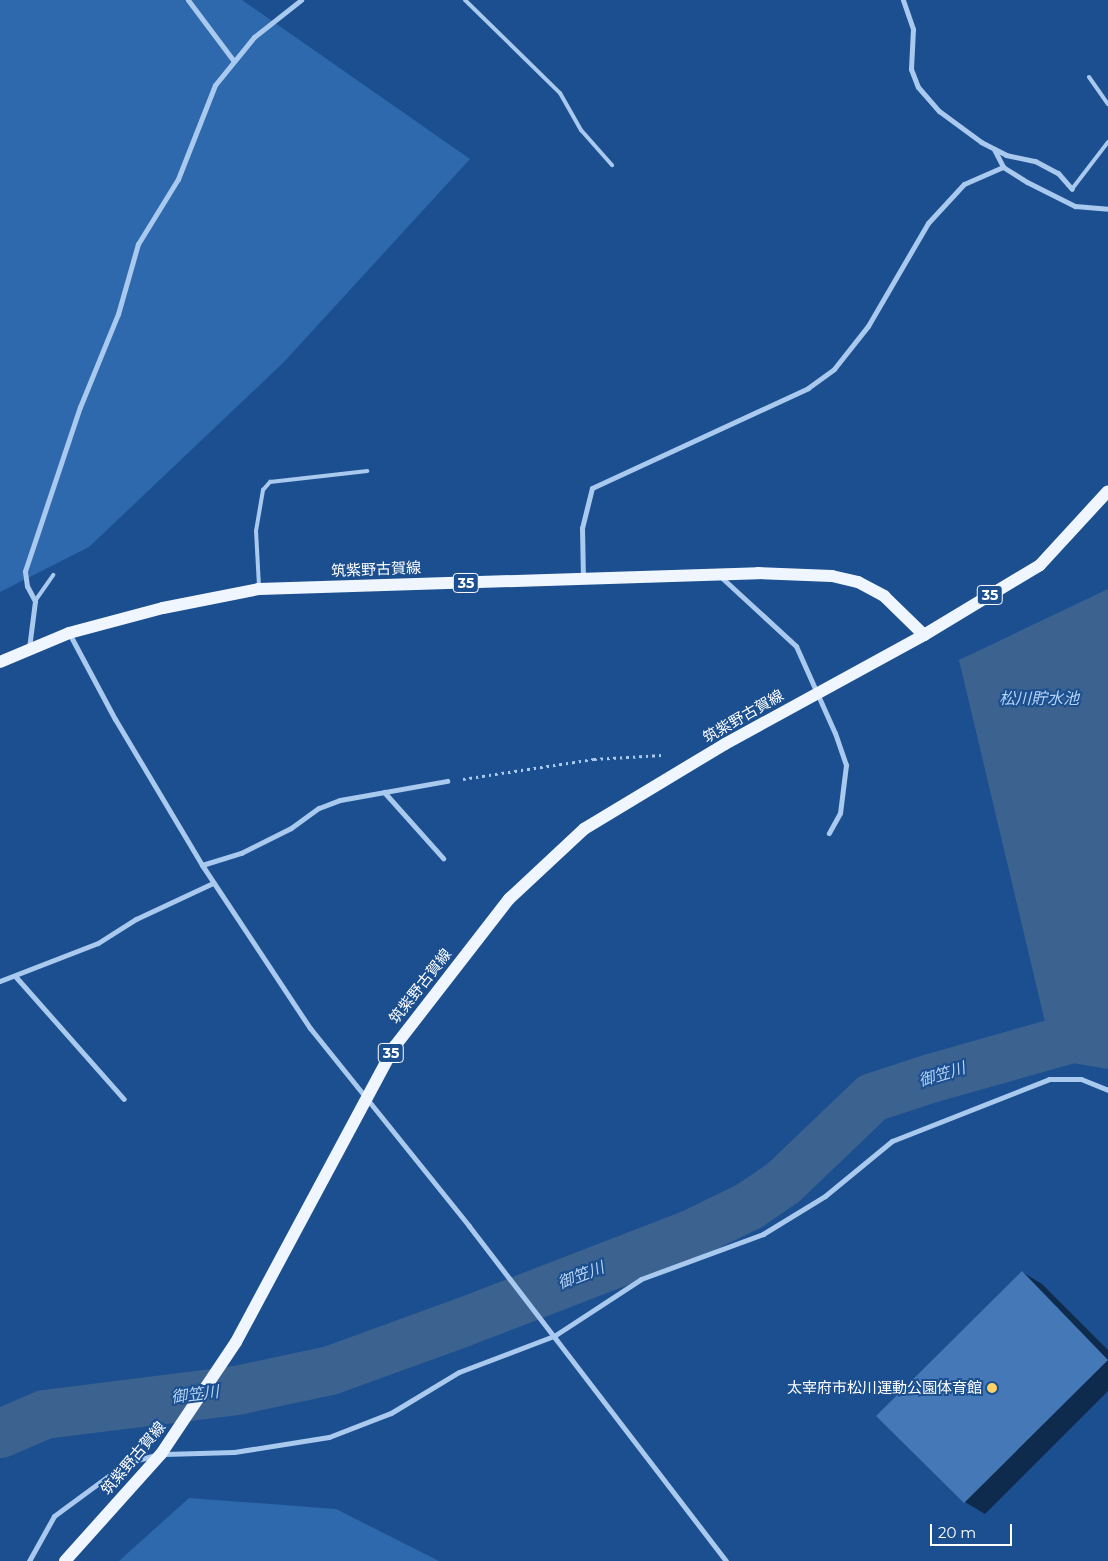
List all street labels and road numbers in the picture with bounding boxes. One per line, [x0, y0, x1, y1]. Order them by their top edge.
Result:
street label: 筑紫野古賀線 [331, 558, 421, 580]
road number: 35 [452, 572, 480, 594]
road number: 35 [976, 584, 1004, 606]
street label: 筑紫野古賀線 [700, 686, 786, 746]
street label: 筑紫野古賀線 [385, 945, 455, 1027]
road number: 35 [377, 1042, 405, 1064]
street label: 筑紫野古賀線 [97, 1418, 169, 1498]

